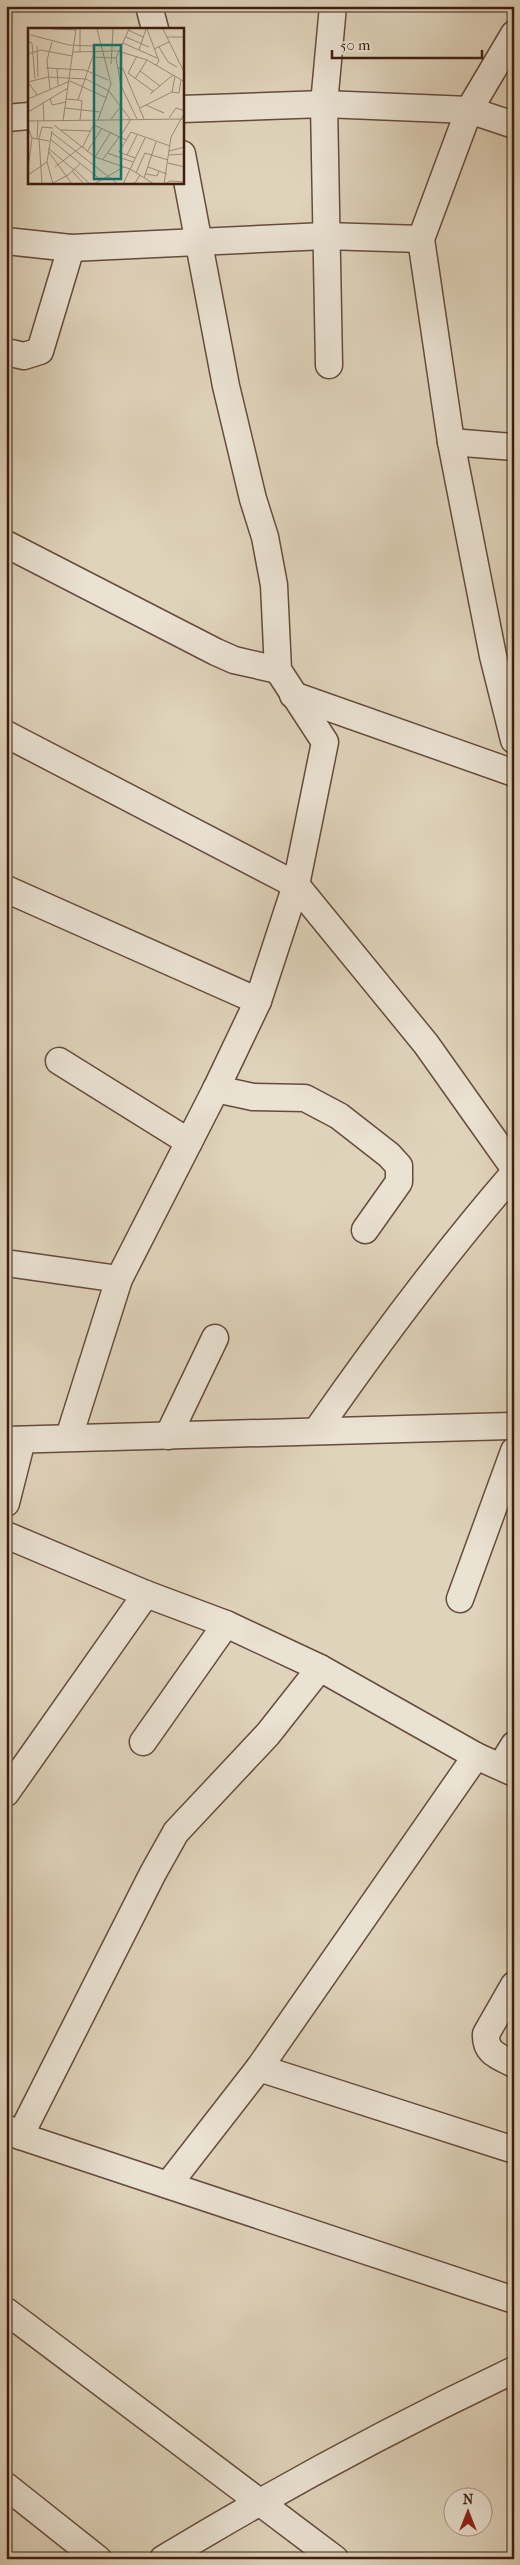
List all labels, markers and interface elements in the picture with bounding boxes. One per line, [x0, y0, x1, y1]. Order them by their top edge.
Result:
inset map [28, 28, 184, 184]
scale bar [332, 28, 482, 60]
text: 50 m [340, 36, 371, 54]
north arrow [442, 2488, 492, 2538]
text: N [463, 2491, 474, 2508]

